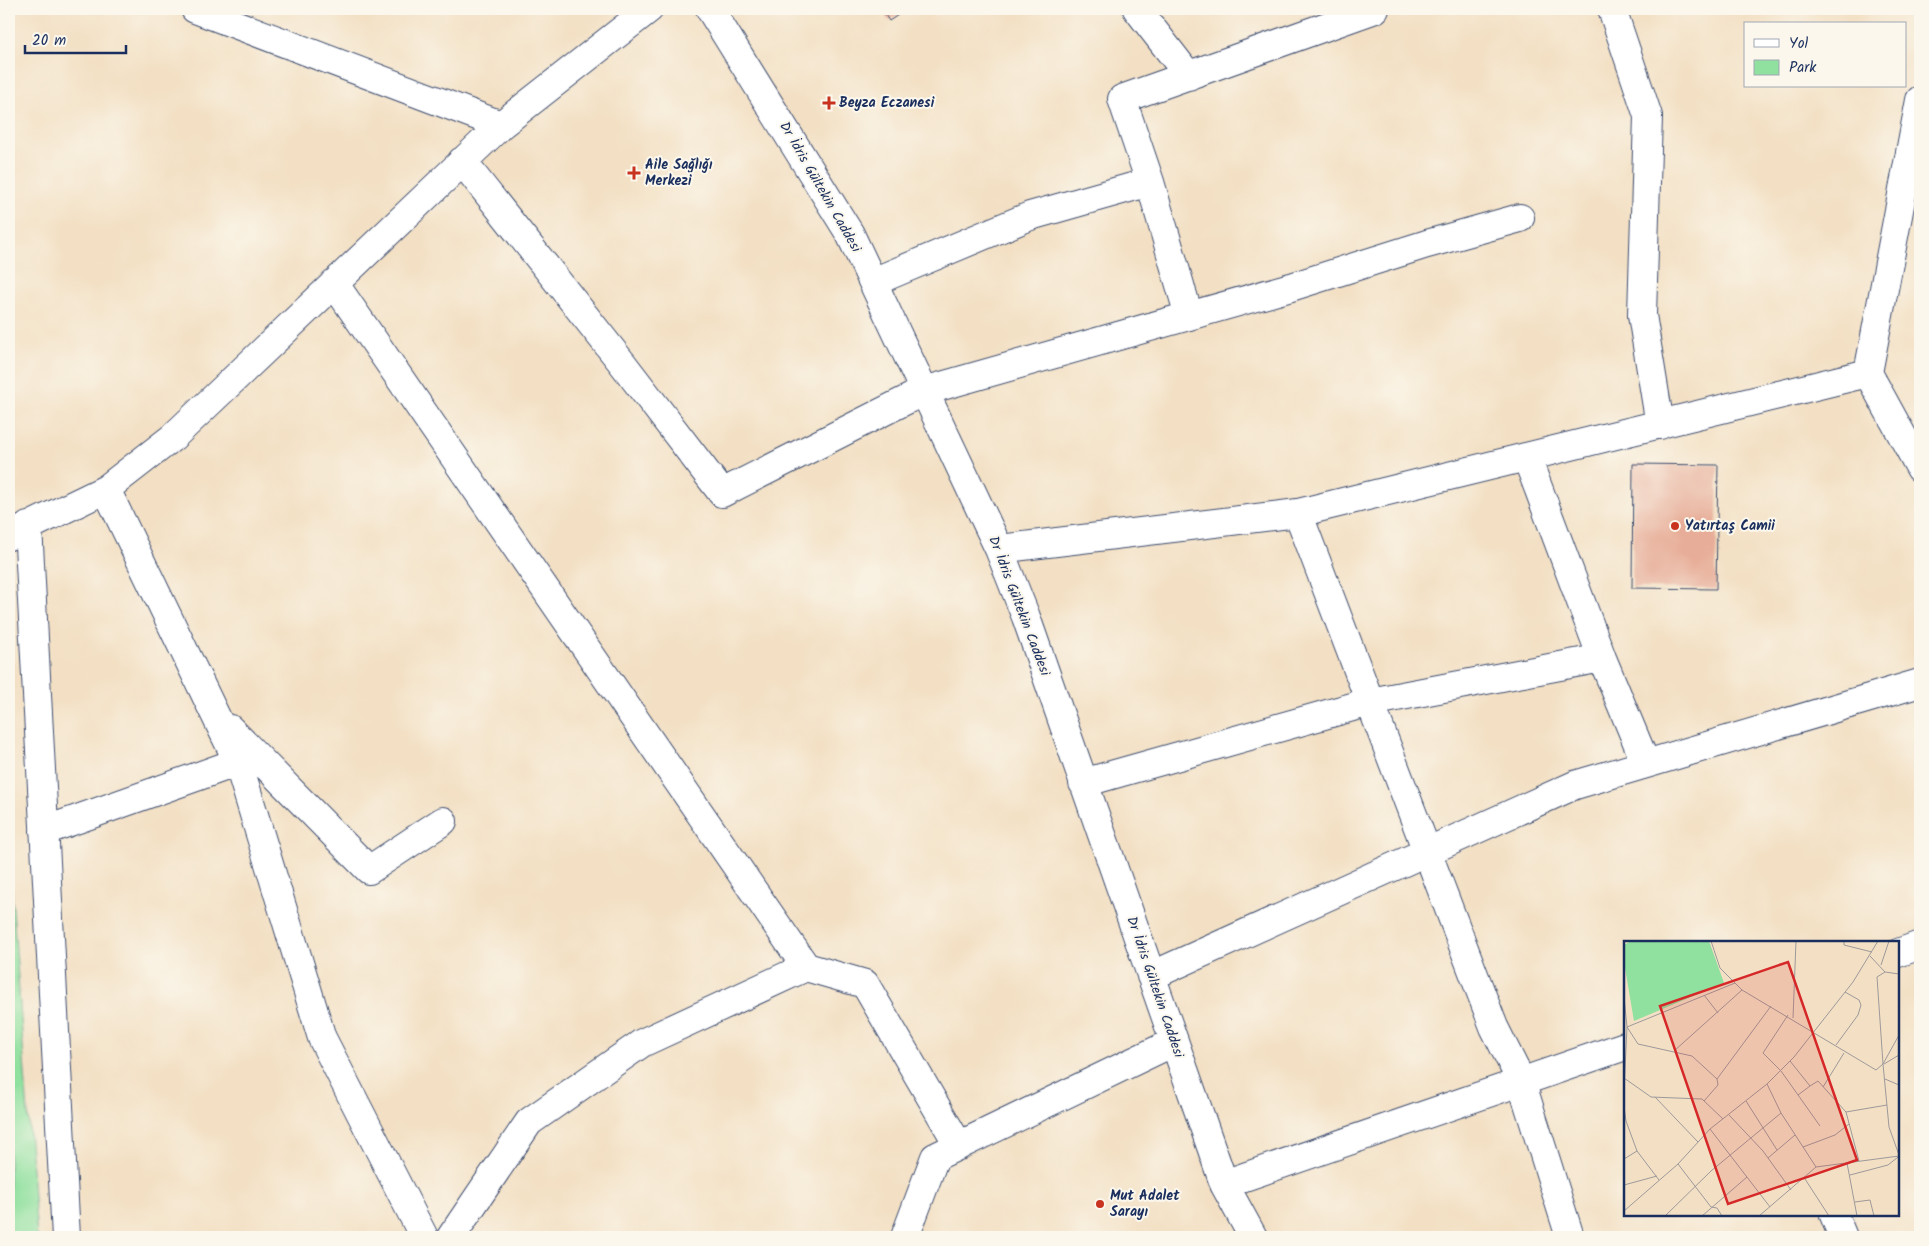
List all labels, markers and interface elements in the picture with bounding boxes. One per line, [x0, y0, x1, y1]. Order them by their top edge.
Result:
scale bar [25, 22, 126, 54]
legend [1744, 22, 1906, 88]
text: 20 m [32, 29, 66, 53]
text: Yol [1789, 32, 1808, 56]
text: Park [1789, 56, 1817, 80]
place label: Beyza Eczanesi [839, 92, 935, 114]
marker: Beyza Eczanesi [823, 97, 835, 109]
street label: Dr İdris Gültekin Caddesi [773, 117, 867, 257]
place label: Aile Sağlığı Merkezi [645, 154, 713, 192]
marker: Aile Sağlığı Merkezi [627, 166, 641, 180]
place label: Yatırtaş Camii [1685, 515, 1775, 537]
marker: Yatırtaş Camii [1669, 520, 1681, 532]
street label: Dr İdris Gültekin Caddesi [982, 533, 1056, 680]
street label: Dr İdris Gültekin Caddesi [1120, 913, 1190, 1061]
inset map [1624, 941, 1899, 1216]
place label: Mut Adalet Sarayı [1110, 1185, 1180, 1223]
marker: Mut Adalet Sarayı [1094, 1198, 1106, 1210]

